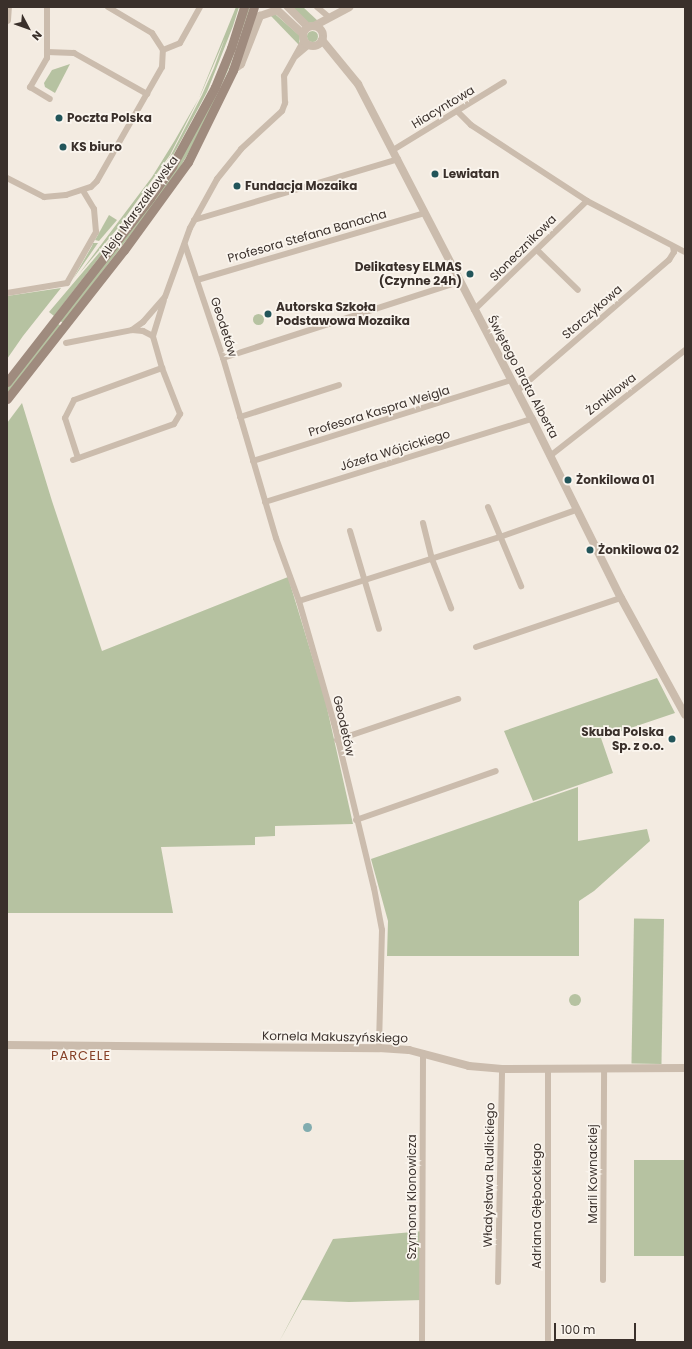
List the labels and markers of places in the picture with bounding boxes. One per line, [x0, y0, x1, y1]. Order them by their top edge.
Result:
place label: Poczta Polska [67, 111, 152, 125]
marker: Poczta Polska [54, 113, 64, 123]
place label: KS biuro [71, 140, 122, 154]
marker: KS biuro [58, 142, 68, 152]
place label: Lewiatan [443, 167, 499, 181]
marker: Lewiatan [430, 169, 440, 179]
place label: Fundacja Mozaika [245, 179, 357, 193]
marker: Fundacja Mozaika [232, 181, 242, 191]
place label: Delikatesy ELMAS (Czynne 24h) [355, 260, 462, 288]
marker: Delikatesy ELMAS (Czynne 24h) [465, 269, 475, 279]
place label: Autorska Szkoła Podstawowa Mozaika [276, 300, 410, 328]
marker: Autorska Szkoła Podstawowa Mozaika [263, 309, 273, 319]
place label: Żonkilowa 01 [576, 473, 654, 487]
marker: Żonkilowa 01 [563, 475, 573, 485]
place label: Żonkilowa 02 [598, 543, 679, 557]
marker: Żonkilowa 02 [585, 545, 595, 555]
place label: Skuba Polska Sp. z o.o. [581, 725, 664, 753]
marker: Skuba Polska Sp. z o.o. [667, 734, 677, 744]

